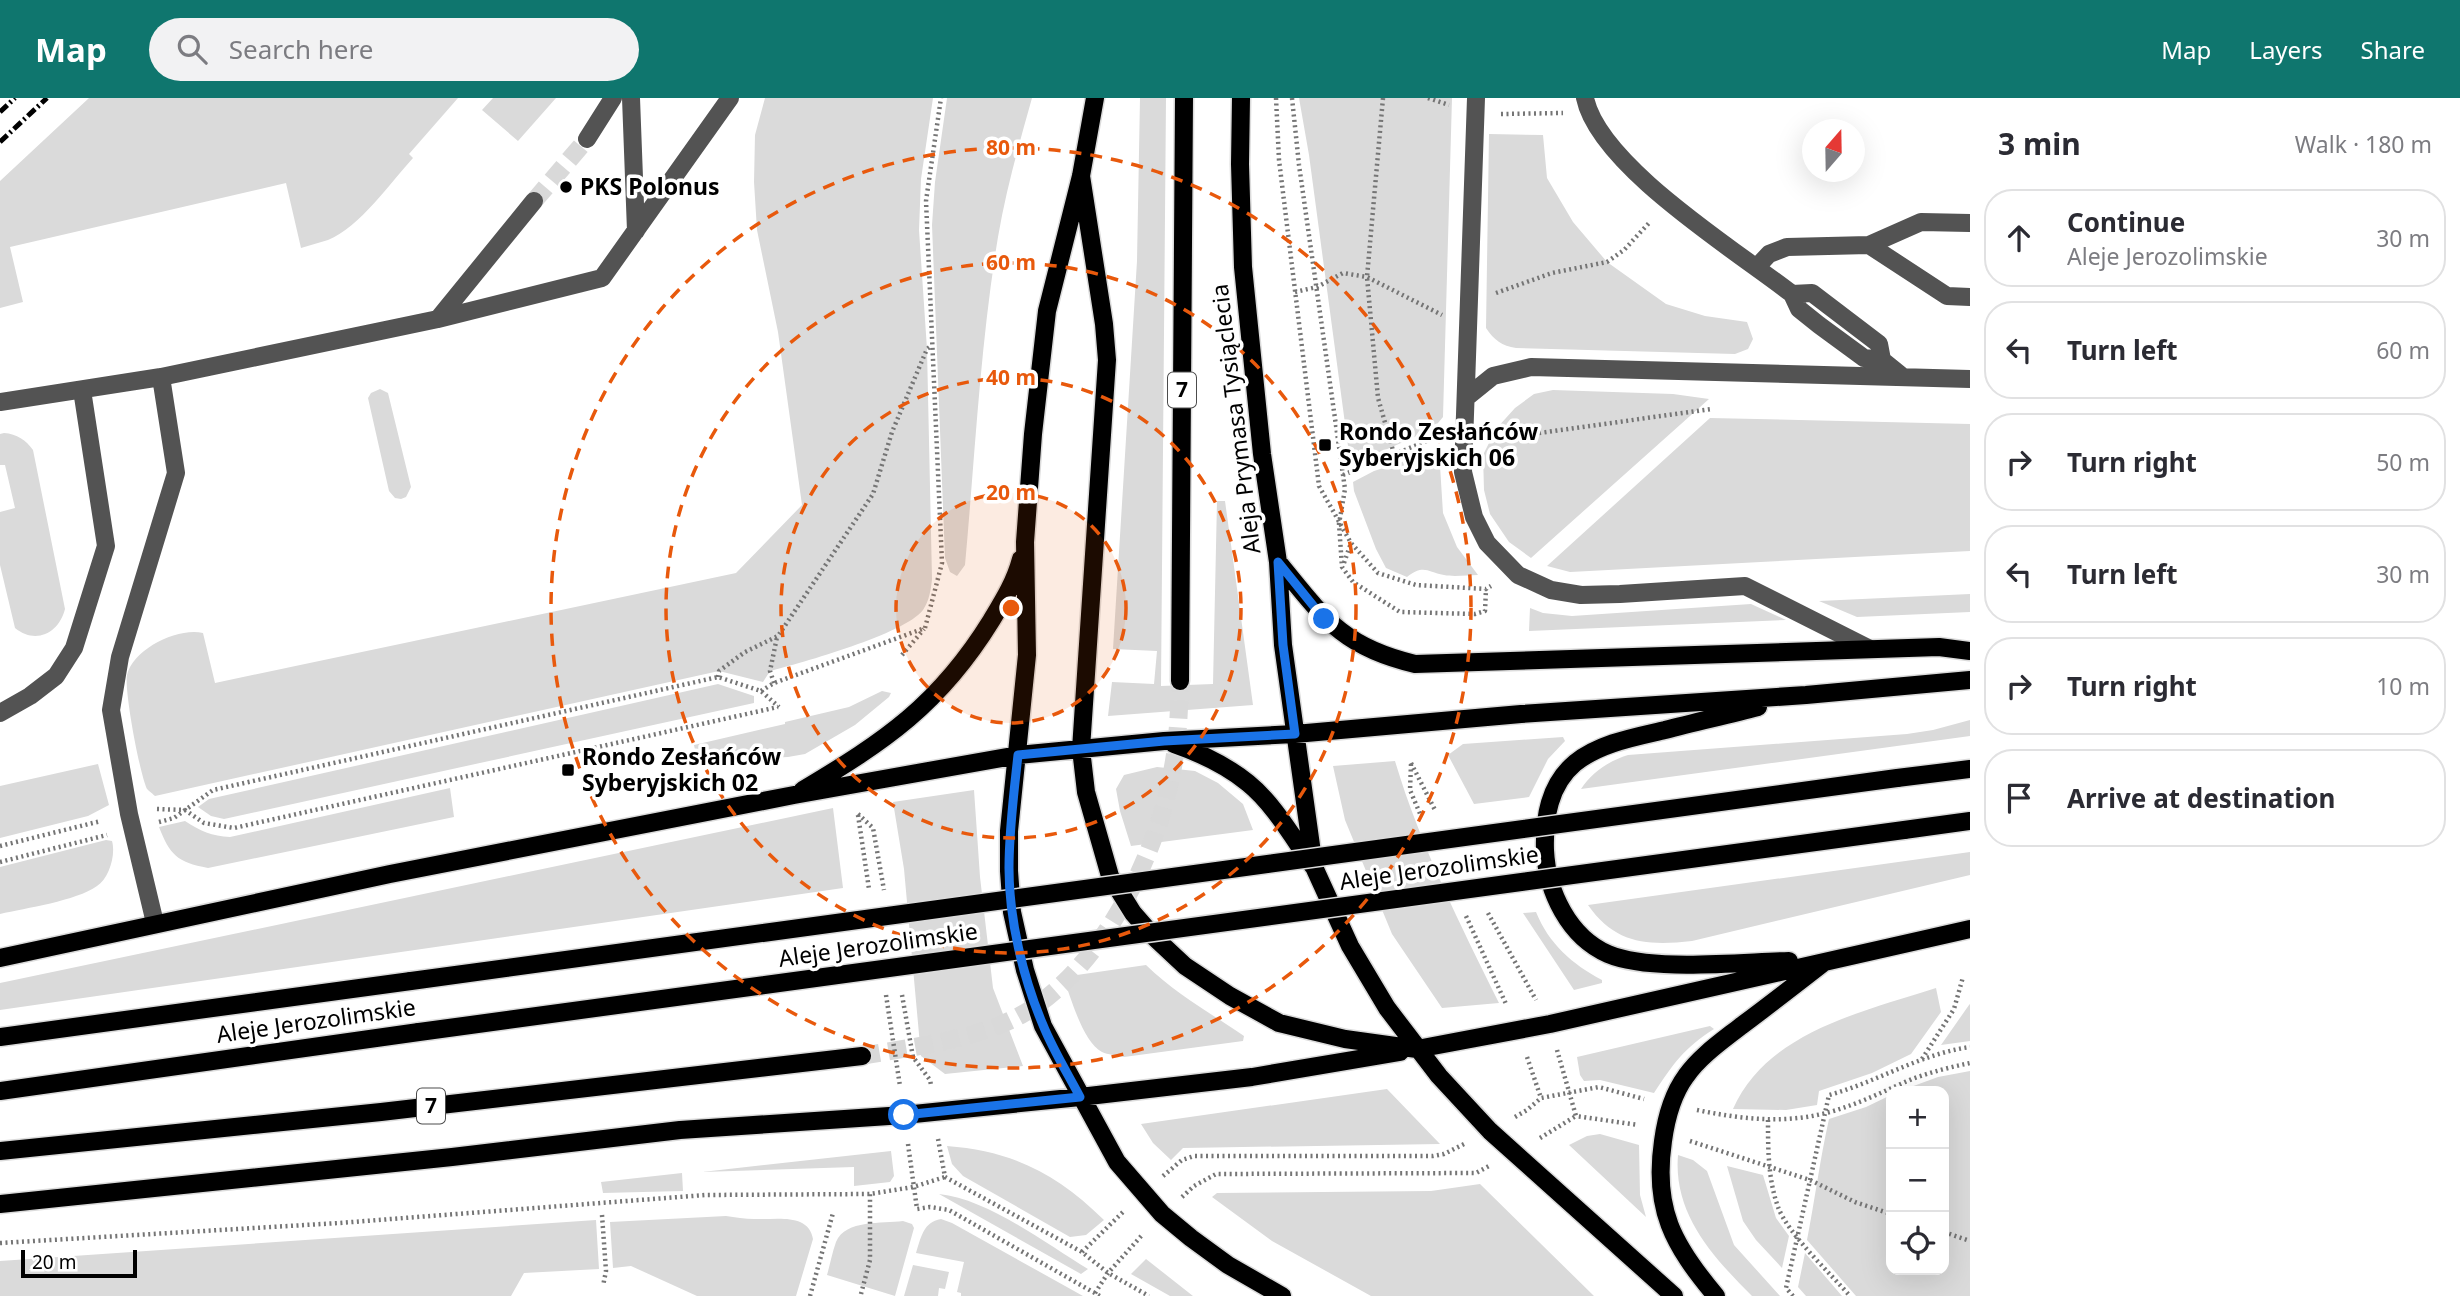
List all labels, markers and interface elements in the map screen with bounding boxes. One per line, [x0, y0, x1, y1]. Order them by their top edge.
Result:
search box [149, 18, 639, 81]
text: Map [35, 27, 107, 72]
icon: search [173, 30, 211, 68]
text: Search here [229, 31, 373, 67]
text: Map [2161, 33, 2211, 66]
text: Layers [2249, 33, 2323, 66]
text: Share [2361, 33, 2425, 66]
north arrow [1802, 119, 1865, 182]
text: 3 min [1998, 123, 2081, 164]
text: Walk · 180 m [2295, 128, 2432, 160]
text: 80 m [986, 133, 1036, 161]
place label: PKS Polonus [580, 170, 720, 202]
marker: PKS Polonus [558, 179, 574, 195]
text: Continue [2067, 204, 2185, 240]
icon: ahead [2000, 219, 2038, 257]
text: 30 m [2376, 222, 2430, 254]
text: Aleje Jerozolimskie [2067, 240, 2268, 272]
text: 60 m [986, 248, 1036, 276]
street label: Aleja Prymasa Tysiąclecia [1203, 282, 1267, 556]
icon: left [2000, 331, 2038, 369]
text: Turn left [2067, 332, 2178, 368]
text: 60 m [2376, 334, 2430, 366]
text: 40 m [986, 363, 1036, 391]
road number: 7 [1168, 372, 1196, 408]
place label: Rondo Zesłańców Syberyjskich 06 [1339, 415, 1538, 473]
marker: Rondo Zesłańców Syberyjskich 06 [1317, 437, 1333, 453]
icon: right [2000, 443, 2038, 481]
text: Turn right [2067, 444, 2197, 480]
text: 50 m [2376, 446, 2430, 478]
text: 20 m [986, 478, 1036, 506]
icon: left [2000, 555, 2038, 593]
text: Turn left [2067, 556, 2178, 592]
text: 30 m [2376, 558, 2430, 590]
centre of rings [999, 596, 1023, 620]
route end [1308, 603, 1339, 634]
icon: right [2000, 667, 2038, 705]
text: Turn right [2067, 668, 2197, 704]
text: 10 m [2376, 670, 2430, 702]
place label: Rondo Zesłańców Syberyjskich 02 [582, 740, 781, 798]
marker: Rondo Zesłańców Syberyjskich 02 [560, 762, 576, 778]
icon: arrive [2000, 779, 2038, 817]
text: Arrive at destination [2067, 780, 2336, 816]
street label: Aleje Jerozolimskie [1337, 837, 1541, 897]
street label: Aleje Jerozolimskie [776, 914, 980, 974]
street label: Aleje Jerozolimskie [214, 990, 418, 1050]
map controls [1886, 1086, 1949, 1275]
button: + [1886, 1086, 1949, 1149]
road number: 7 [417, 1088, 445, 1124]
route start [888, 1099, 919, 1130]
button: − [1886, 1149, 1949, 1212]
button: locate [1886, 1212, 1949, 1275]
scale bar [21, 1247, 136, 1279]
text: 20 m [32, 1249, 76, 1275]

